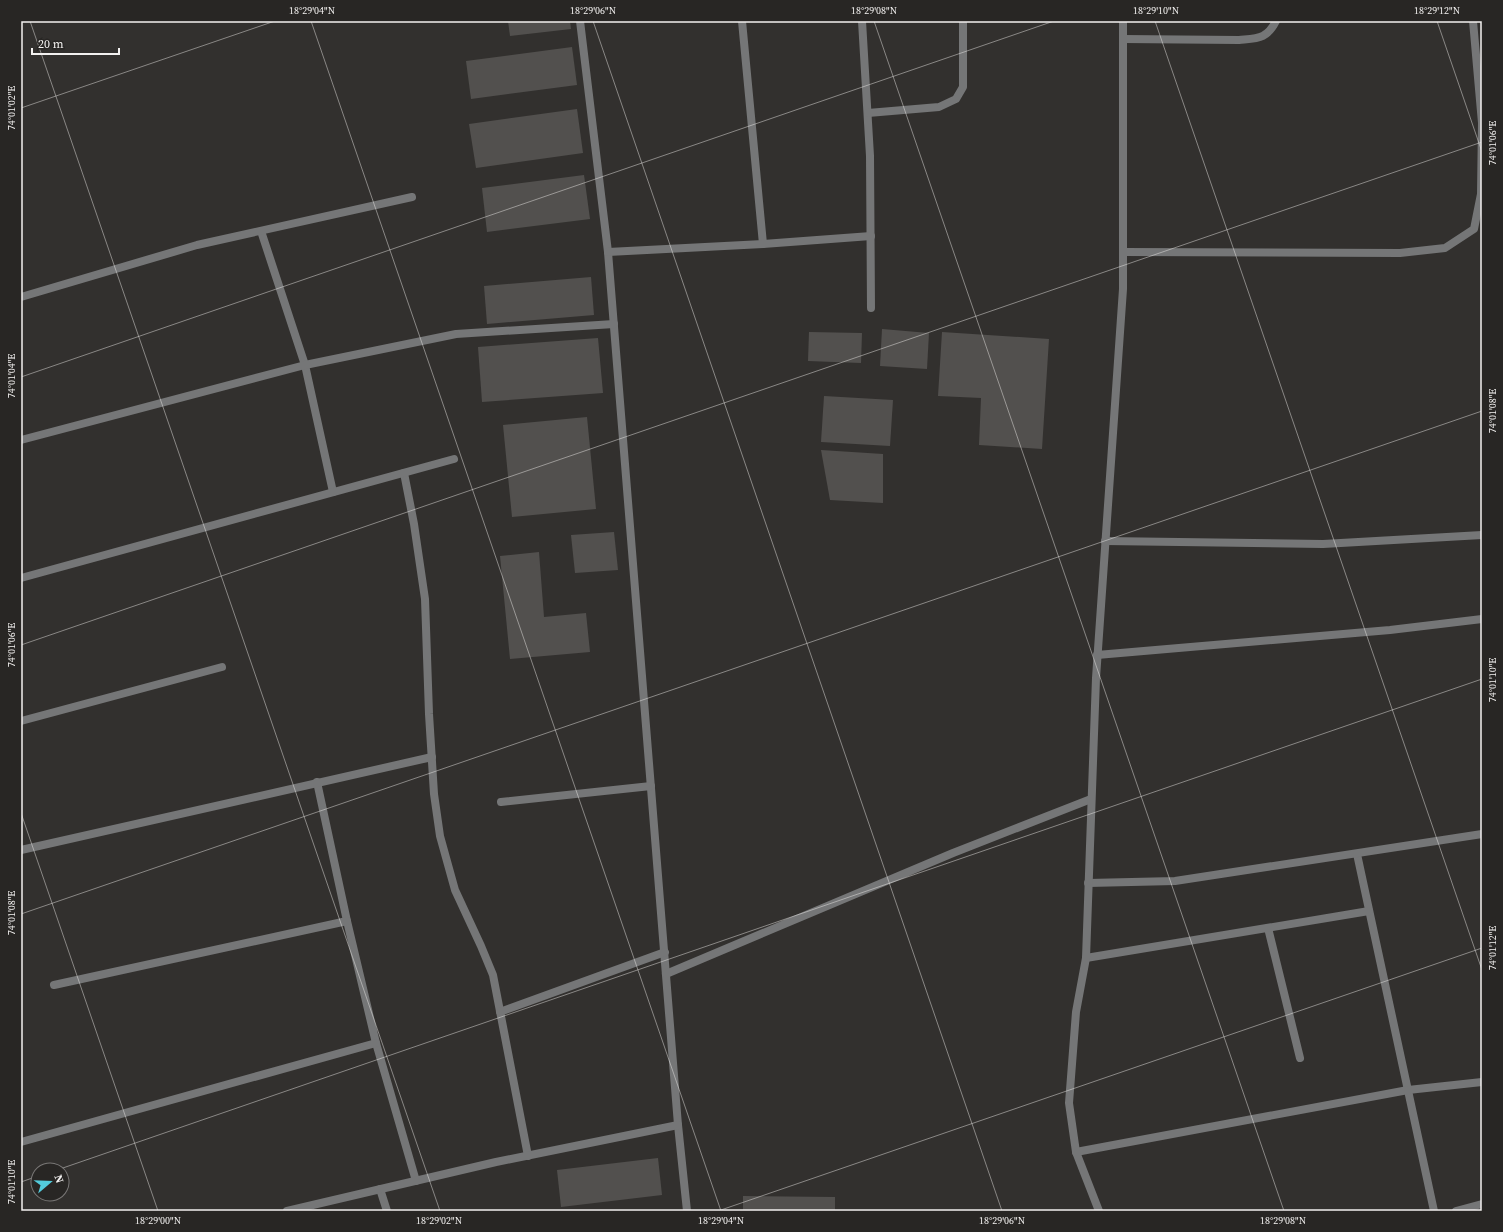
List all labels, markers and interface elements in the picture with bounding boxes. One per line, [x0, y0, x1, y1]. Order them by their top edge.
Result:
text: 18°29'04"N [289, 4, 335, 17]
text: 18°29'06"N [570, 4, 616, 17]
text: 18°29'08"N [851, 4, 897, 17]
text: 18°29'10"N [1133, 4, 1179, 17]
text: 18°29'12"N [1414, 4, 1460, 17]
scale bar [32, 30, 119, 56]
text: 20 m [38, 36, 64, 52]
text: 74°01'02"E [5, 86, 18, 130]
text: 74°01'06"E [1486, 121, 1499, 165]
text: 74°01'04"E [5, 354, 18, 398]
text: 74°01'08"E [1486, 389, 1499, 433]
text: 74°01'06"E [5, 623, 18, 667]
text: 74°01'10"E [1486, 658, 1499, 702]
text: 74°01'08"E [5, 891, 18, 935]
text: 74°01'12"E [1486, 926, 1499, 970]
text: 74°01'10"E [5, 1160, 18, 1204]
north arrow [30, 1162, 70, 1202]
text: N [51, 1173, 67, 1185]
text: 18°29'00"N [135, 1214, 181, 1227]
text: 18°29'02"N [416, 1214, 462, 1227]
text: 18°29'04"N [698, 1214, 744, 1227]
text: 18°29'06"N [979, 1214, 1025, 1227]
text: 18°29'08"N [1260, 1214, 1306, 1227]

